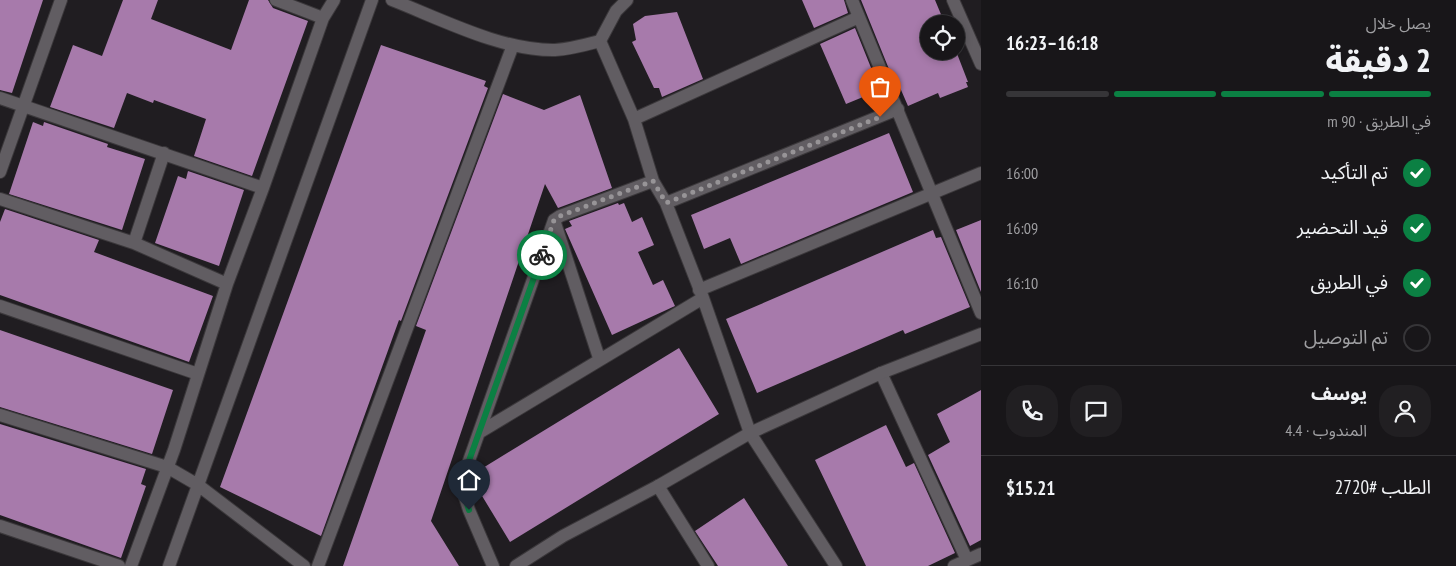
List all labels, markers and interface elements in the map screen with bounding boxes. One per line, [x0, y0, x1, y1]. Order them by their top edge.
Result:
text: يصل خلال [1366, 13, 1431, 33]
map controls [920, 15, 965, 60]
button: locate [920, 15, 965, 60]
text: 16:18–16:23 [1006, 31, 1099, 55]
text: 2 دقيقة [1326, 39, 1431, 81]
pin [859, 66, 901, 117]
icon: bag [866, 73, 894, 101]
text: في الطريق · 90 m [1327, 111, 1431, 131]
icon: check [1403, 159, 1431, 187]
text: تم التأكيد [1321, 160, 1388, 184]
text: 16:00 [1006, 163, 1038, 183]
icon: check [1403, 214, 1431, 242]
text: قيد التحضير [1297, 215, 1388, 239]
text: 16:09 [1006, 218, 1038, 238]
courier [517, 230, 567, 280]
icon: bike [528, 241, 556, 269]
icon: check [1403, 269, 1431, 297]
text: في الطريق [1311, 270, 1388, 294]
text: 16:10 [1006, 273, 1038, 293]
text: تم التوصيل [1304, 325, 1388, 349]
text: يوسف [1311, 381, 1367, 405]
button: phone [1006, 385, 1058, 437]
button: chat [1070, 385, 1122, 437]
button: person [1379, 385, 1431, 437]
text: المندوب · 4.4 [1285, 420, 1367, 440]
pin [448, 459, 490, 510]
icon: home [455, 466, 483, 494]
text: الطلب #2720 [1335, 475, 1431, 499]
text: $15.21 [1006, 476, 1055, 500]

